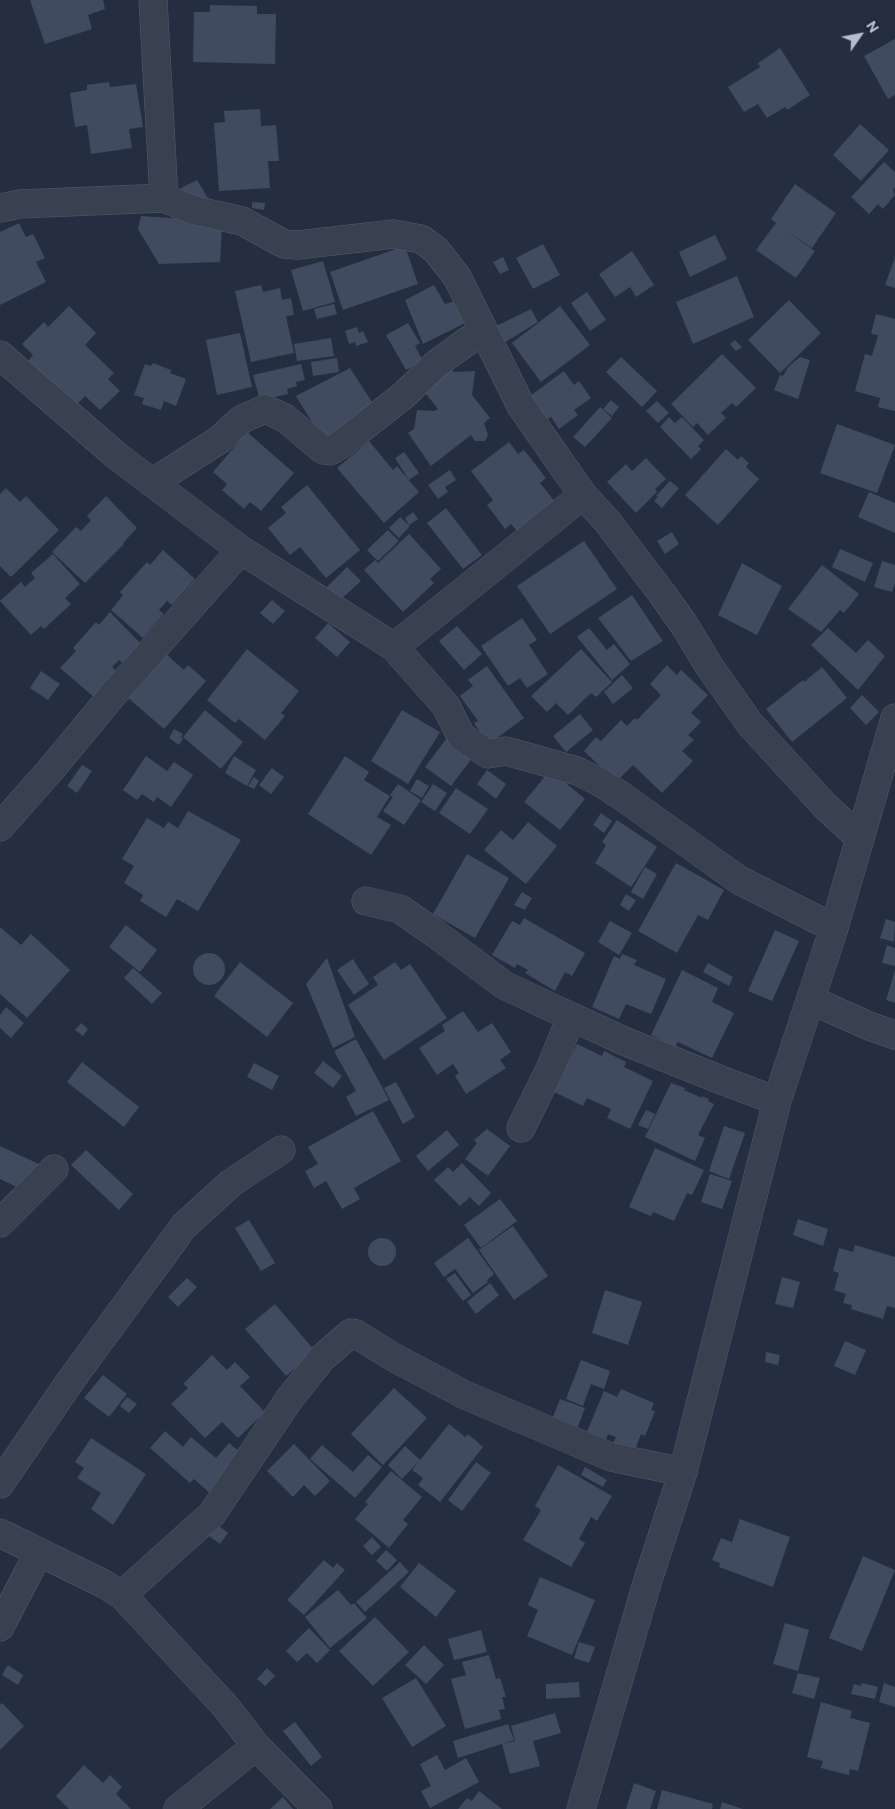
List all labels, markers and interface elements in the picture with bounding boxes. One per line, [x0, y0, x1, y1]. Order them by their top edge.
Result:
north arrow [835, 10, 885, 60]
text: N [863, 18, 883, 36]

